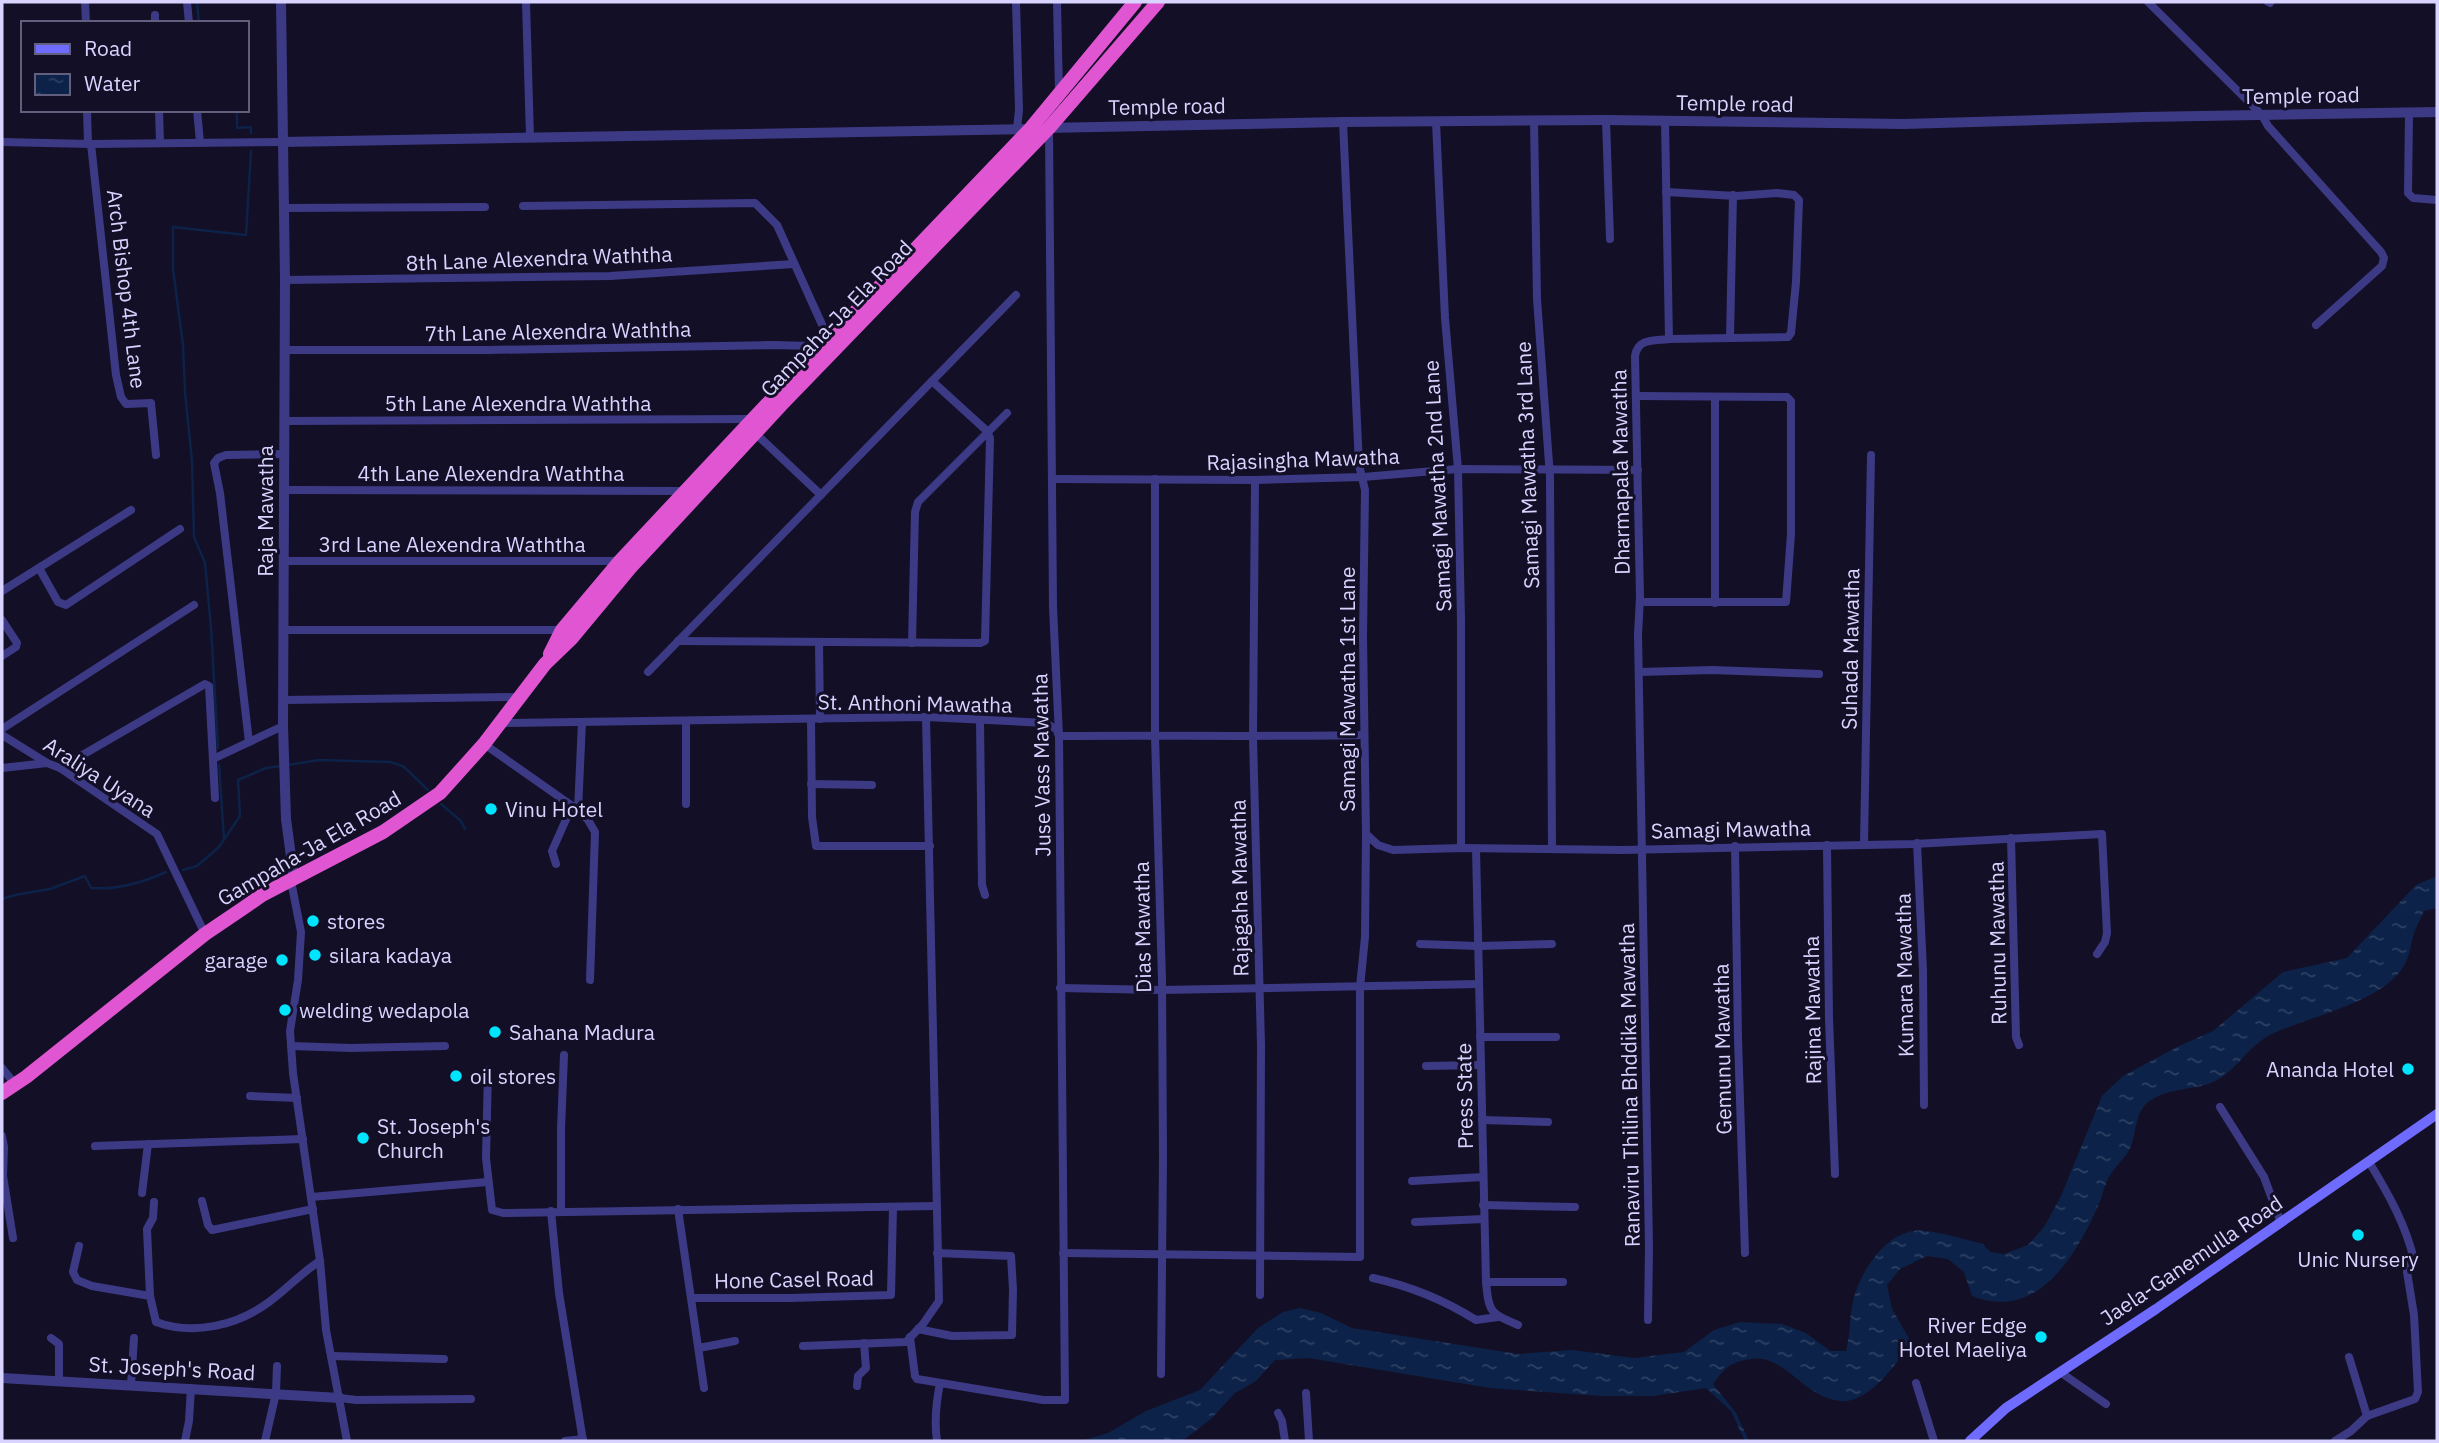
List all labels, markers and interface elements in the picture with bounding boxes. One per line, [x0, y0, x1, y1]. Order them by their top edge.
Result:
legend [21, 21, 248, 112]
text: Road [84, 34, 132, 62]
text: Water [84, 69, 141, 97]
street label: Temple road [2242, 80, 2360, 110]
street label: Temple road [1676, 88, 1794, 118]
street label: Temple road [1108, 91, 1226, 121]
street label: Arch Bishop 4th Lane [101, 188, 153, 390]
street label: Gampaha-Ja Ela Road [754, 234, 918, 402]
street label: 8th Lane Alexendra Waththa [405, 239, 673, 277]
street label: 7th Lane Alexendra Waththa [424, 315, 692, 347]
street label: Samagi Mawatha 3rd Lane [1509, 341, 1545, 589]
street label: Samagi Mawatha 2nd Lane [1416, 359, 1458, 613]
street label: Dharmapala Mawatha [1604, 369, 1636, 575]
street label: 5th Lane Alexendra Waththa [385, 389, 651, 417]
street label: Rajasingha Mawatha [1206, 442, 1400, 476]
street label: Raja Mawatha [251, 445, 279, 577]
street label: 4th Lane Alexendra Waththa [358, 459, 624, 487]
street label: 3rd Lane Alexendra Waththa [318, 530, 586, 558]
street label: Samagi Mawatha 1st Lane [1333, 566, 1361, 812]
street label: Suhada Mawatha [1835, 568, 1865, 730]
street label: Juse Vass Mawatha [1025, 673, 1057, 857]
street label: St. Anthoni Mawatha [817, 687, 1013, 719]
street label: Araliya Uyana [39, 730, 161, 824]
street label: Gampaha-Ja Ela Road [212, 784, 406, 912]
place label: Vinu Hotel [505, 795, 603, 823]
street label: Rajagaha Mawatha [1223, 799, 1255, 977]
marker: Vinu Hotel [483, 801, 499, 817]
street label: Samagi Mawatha [1651, 814, 1811, 844]
street label: Dias Mawatha [1127, 861, 1157, 993]
street label: Ruhunu Mawatha [1982, 861, 2012, 1025]
street label: Kumara Mawatha [1889, 893, 1919, 1057]
place label: stores [327, 907, 386, 935]
marker: stores [305, 913, 321, 929]
street label: Ranaviru Thilina Bhddika Mawatha [1612, 923, 1646, 1247]
street label: Rajina Mawatha [1797, 935, 1827, 1085]
place label: silara kadaya [329, 941, 452, 969]
place label: garage [204, 946, 268, 974]
marker: silara kadaya [307, 947, 323, 963]
marker: garage [274, 952, 290, 968]
street label: Gemunu Mawatha [1707, 963, 1737, 1135]
place label: welding wedapola [299, 996, 469, 1024]
marker: welding wedapola [277, 1002, 293, 1018]
place label: Sahana Madura [509, 1018, 655, 1046]
marker: Sahana Madura [487, 1024, 503, 1040]
street label: Press State [1449, 1042, 1479, 1150]
place label: Ananda Hotel [2266, 1055, 2394, 1083]
marker: Ananda Hotel [2400, 1061, 2416, 1077]
place label: oil stores [470, 1062, 556, 1090]
marker: oil stores [448, 1068, 464, 1084]
place label: St. Joseph's Church [377, 1112, 491, 1164]
marker: St. Joseph's Church [355, 1130, 371, 1146]
street label: Jaela-Ganemulla Road [2094, 1188, 2288, 1332]
marker: Unic Nursery [2350, 1227, 2366, 1243]
place label: Unic Nursery [2297, 1245, 2419, 1273]
street label: Hone Casel Road [714, 1264, 874, 1294]
place label: River Edge Hotel Maeliya [1899, 1311, 2027, 1363]
marker: River Edge Hotel Maeliya [2033, 1329, 2049, 1345]
street label: St. Joseph's Road [88, 1350, 256, 1386]

